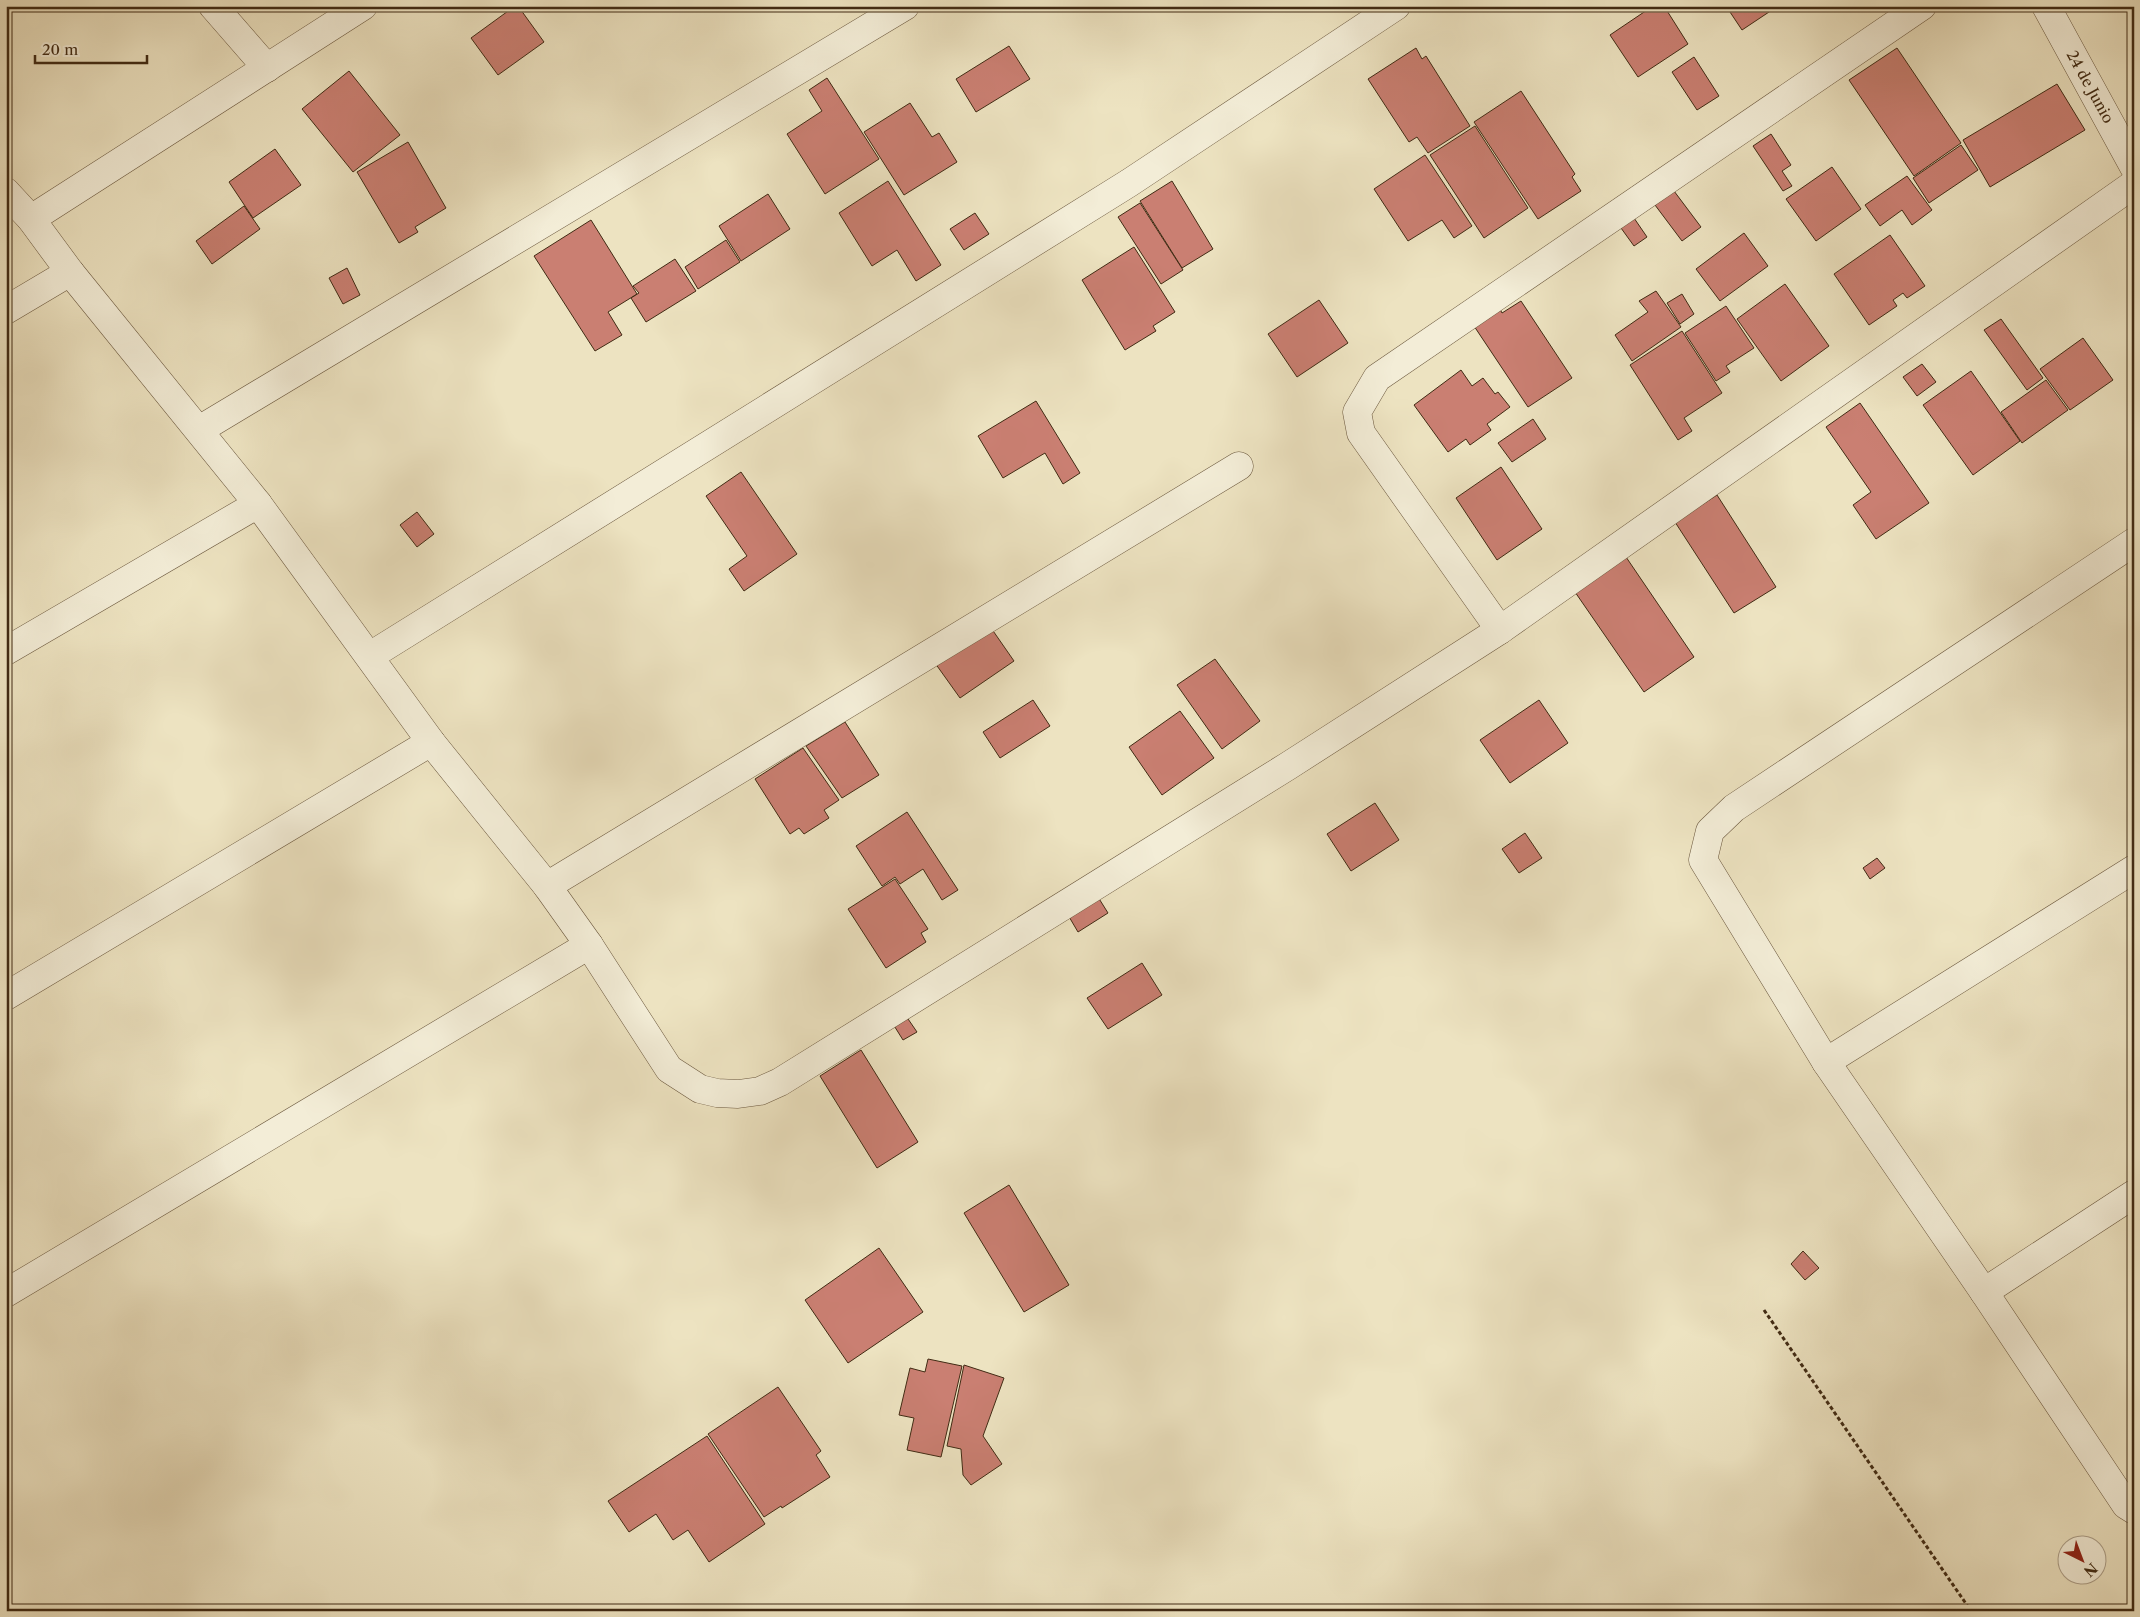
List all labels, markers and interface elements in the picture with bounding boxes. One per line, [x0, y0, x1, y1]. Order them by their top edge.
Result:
scale bar [35, 32, 148, 64]
text: 20 m [42, 40, 78, 59]
street label: 24 de Junio [2063, 47, 2118, 127]
north arrow [2058, 1534, 2108, 1584]
text: N [2080, 1559, 2101, 1580]

